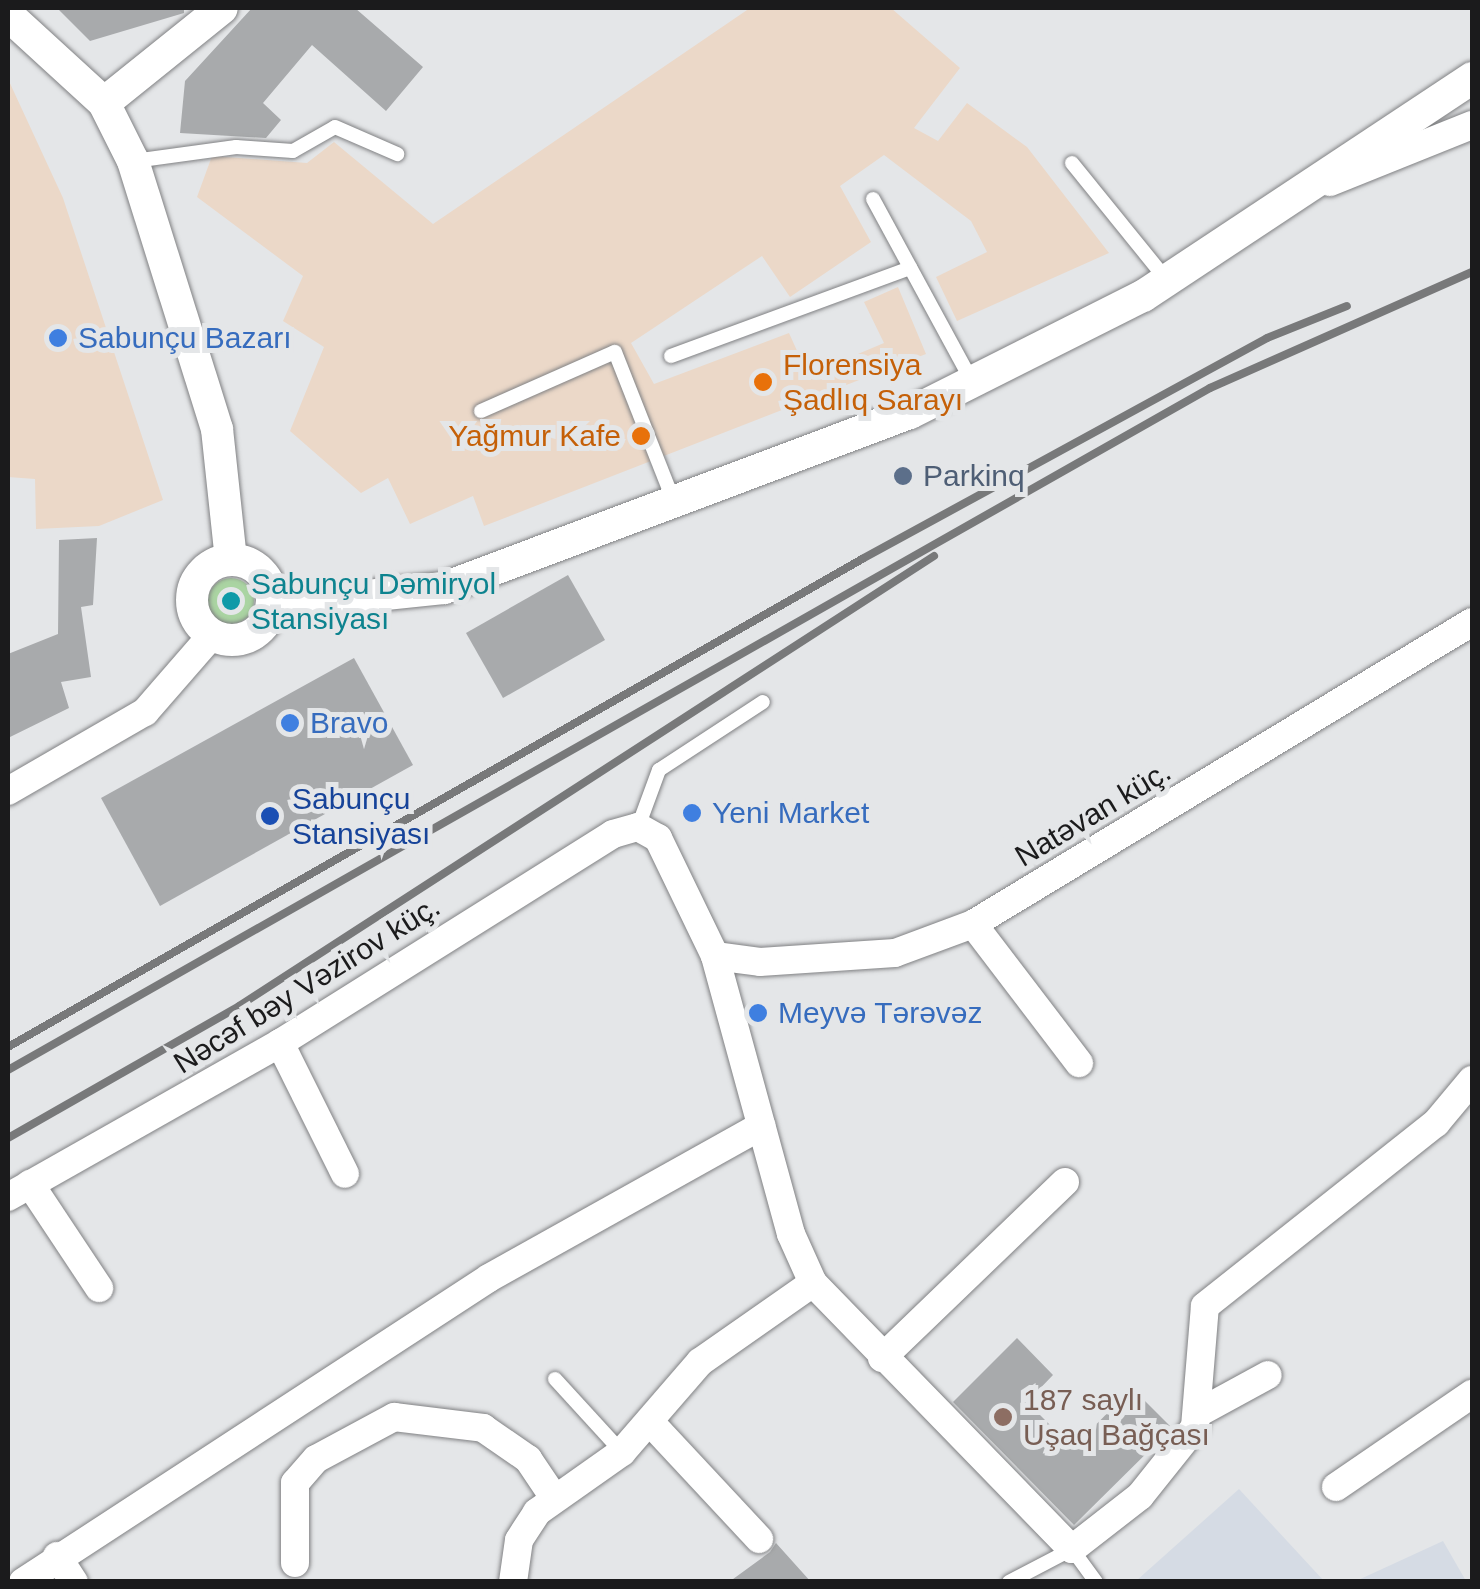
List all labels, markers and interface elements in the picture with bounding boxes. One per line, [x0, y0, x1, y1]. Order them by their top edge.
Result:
place label: Sabunçu Bazarı [78, 320, 291, 356]
marker: Sabunçu Bazarı [47, 327, 69, 349]
place label: Florensiya Şadlıq Sarayı [783, 347, 963, 418]
marker: Florensiya Şadlıq Sarayı [752, 371, 774, 393]
place label: Yağmur Kafe [448, 418, 621, 454]
marker: Yağmur Kafe [630, 425, 652, 447]
place label: Parkinq [923, 458, 1025, 494]
marker: Parkinq [892, 465, 914, 487]
place label: Sabunçu Dəmiryol Stansiyası [251, 566, 496, 636]
marker: Sabunçu Dəmiryol Stansiyası [220, 590, 242, 612]
place label: Bravo [310, 705, 388, 741]
marker: Bravo [279, 712, 301, 734]
street label: Natəvan küç. [1009, 753, 1177, 875]
place label: Sabunçu Stansiyası [292, 781, 430, 852]
place label: Yeni Market [712, 795, 869, 831]
marker: Yeni Market [681, 802, 703, 824]
marker: Sabunçu Stansiyası [257, 803, 283, 829]
street label: Nəcəf bəy Vəzirov küç. [167, 888, 447, 1082]
place label: Meyvə Tərəvəz [778, 995, 983, 1031]
marker: Meyvə Tərəvəz [747, 1002, 769, 1024]
place label: 187 saylı Uşaq Bağçası [1023, 1382, 1210, 1452]
marker: 187 saylı Uşaq Bağçası [992, 1406, 1014, 1428]

